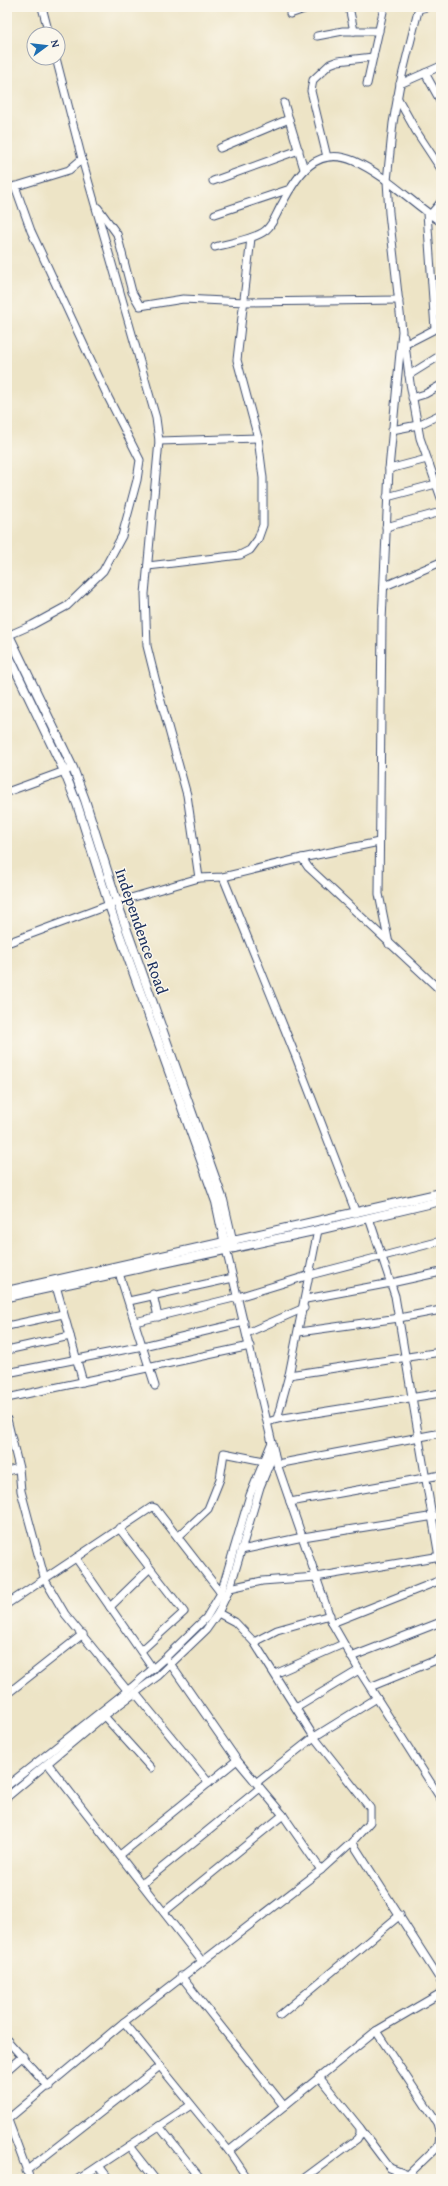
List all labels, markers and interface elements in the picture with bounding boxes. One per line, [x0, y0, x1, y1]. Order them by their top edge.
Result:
north arrow [26, 26, 66, 66]
text: N [47, 38, 65, 50]
street label: Independence Road [109, 865, 175, 998]

